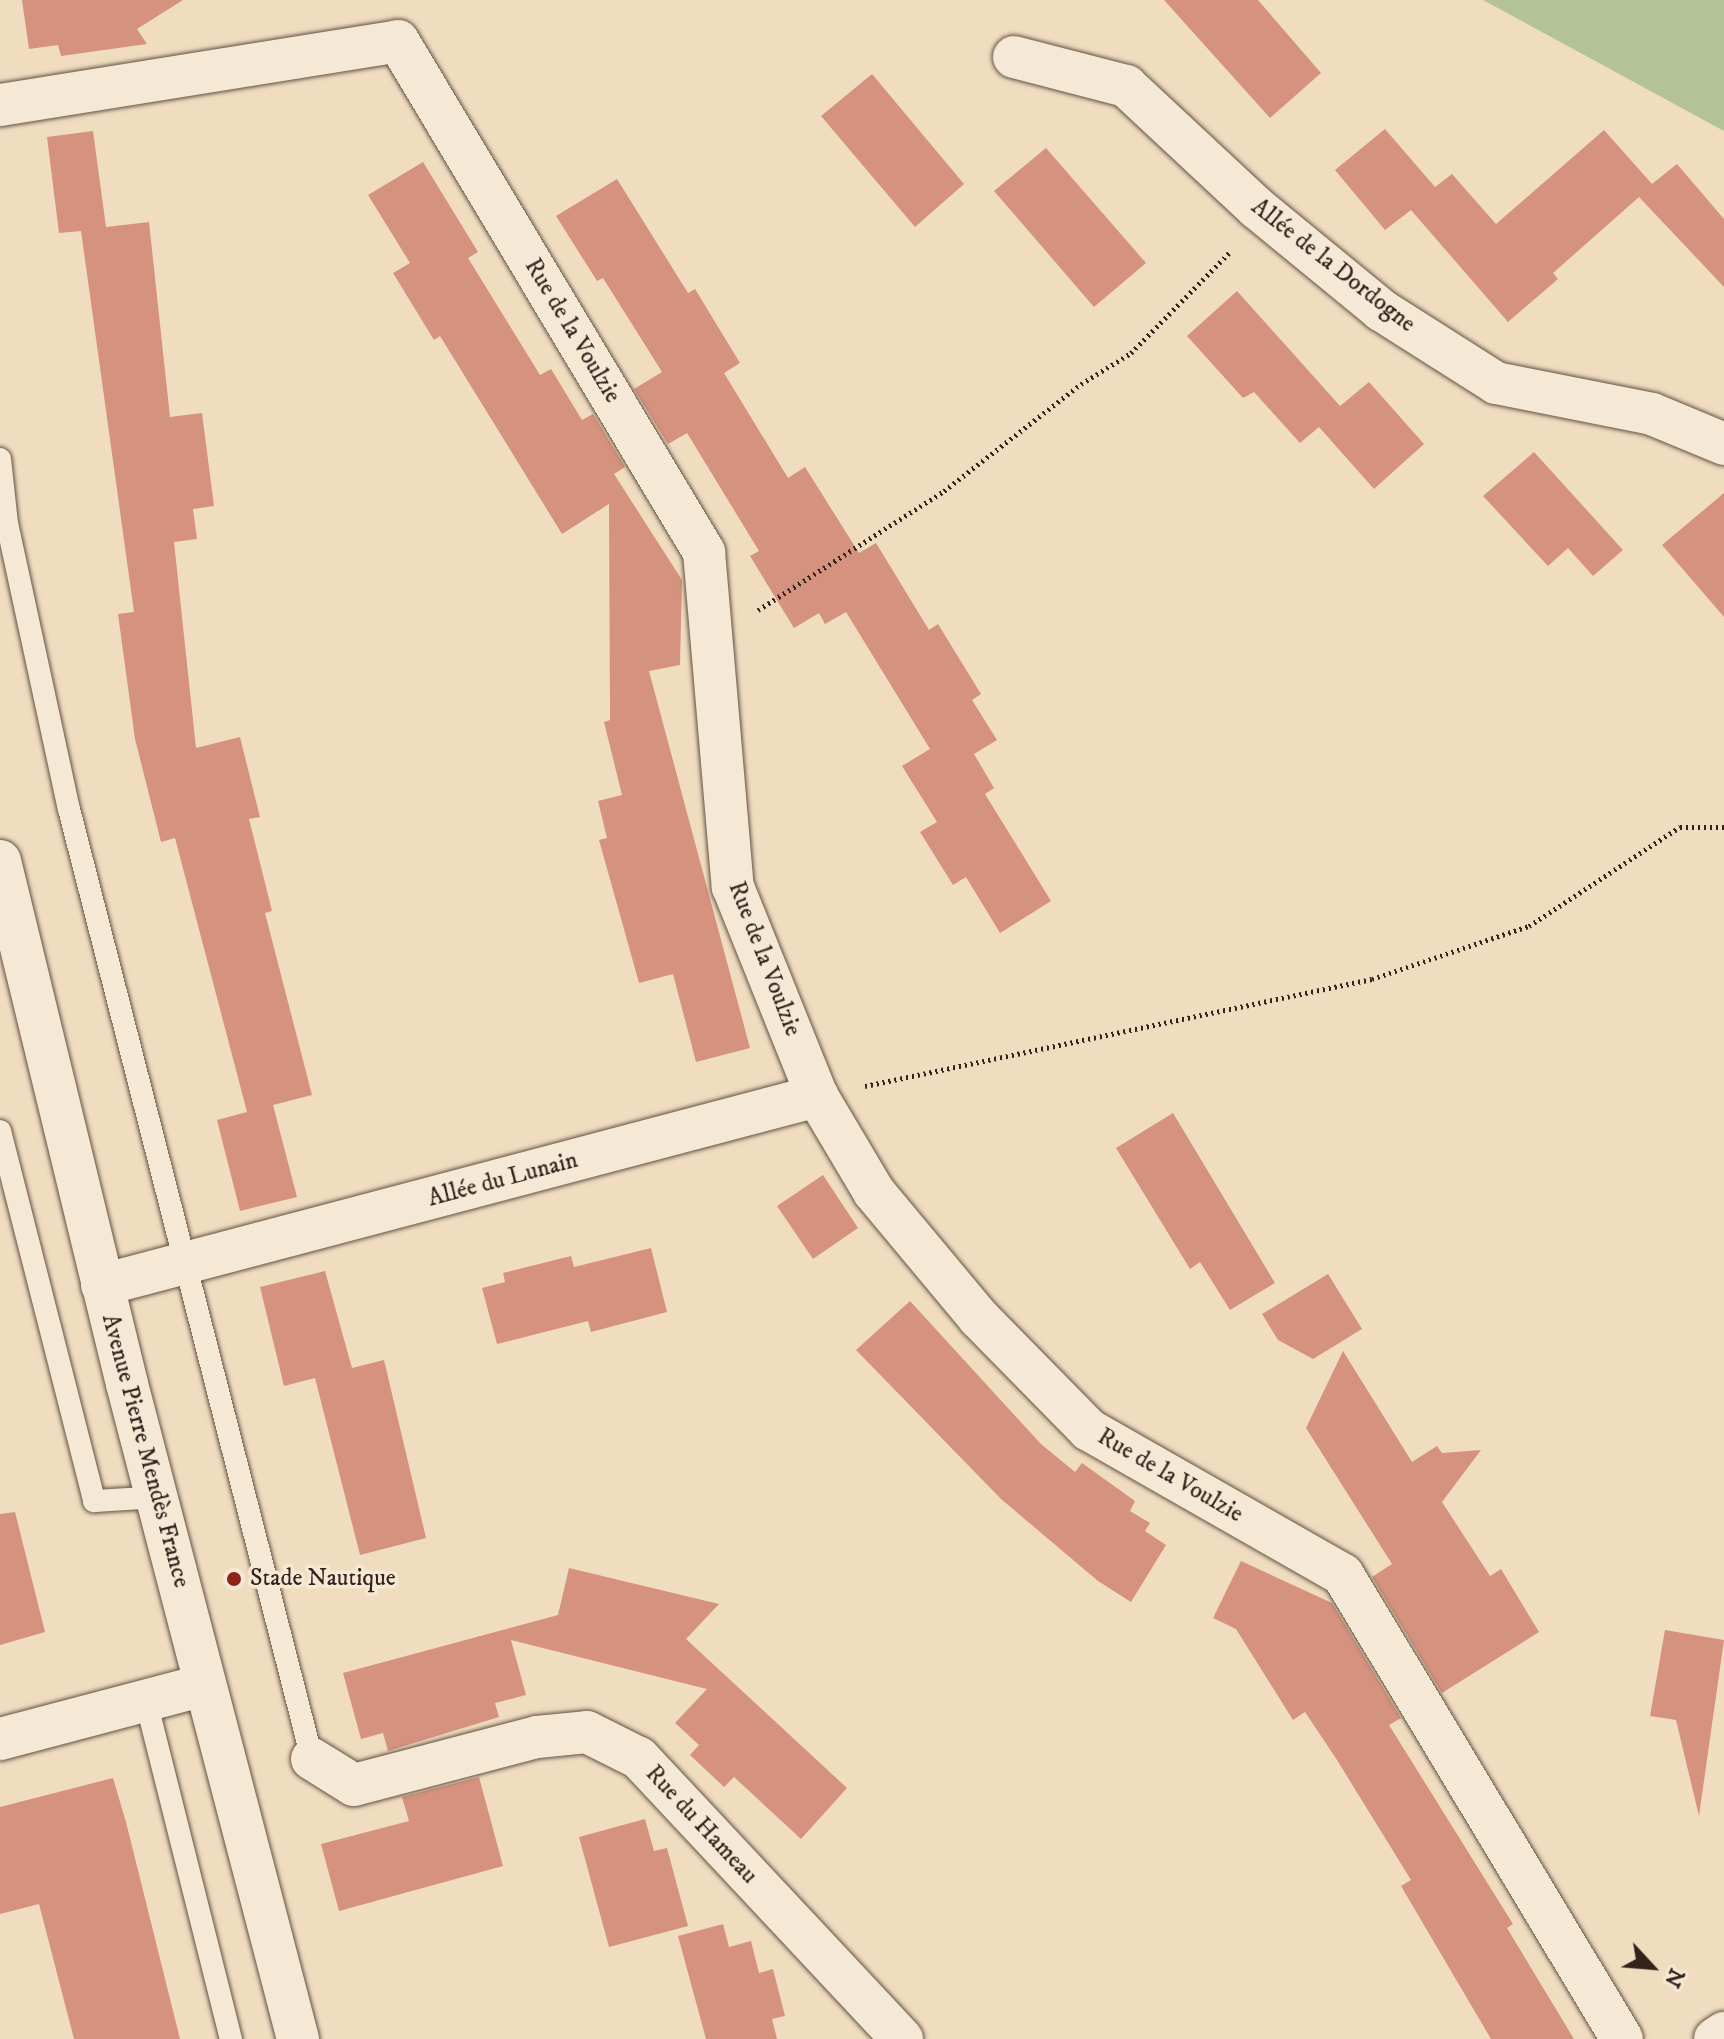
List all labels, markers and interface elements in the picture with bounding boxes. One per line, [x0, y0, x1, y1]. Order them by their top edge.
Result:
street label: Allée de la Dordogne [1245, 193, 1421, 339]
street label: Rue de la Voulzie [518, 254, 626, 408]
street label: Rue de la Voulzie [721, 878, 807, 1040]
street label: Allée du Lunain [425, 1146, 581, 1214]
street label: Avenue Pierre Mendès France [95, 1311, 195, 1591]
street label: Rue de la Voulzie [1092, 1423, 1248, 1529]
place label: Stade Nautique [250, 1565, 396, 1593]
marker: Stade Nautique [225, 1570, 243, 1588]
street label: Rue du Hameau [639, 1760, 763, 1890]
north arrow [1612, 1927, 1692, 2007]
text: N [1658, 1964, 1690, 1992]

